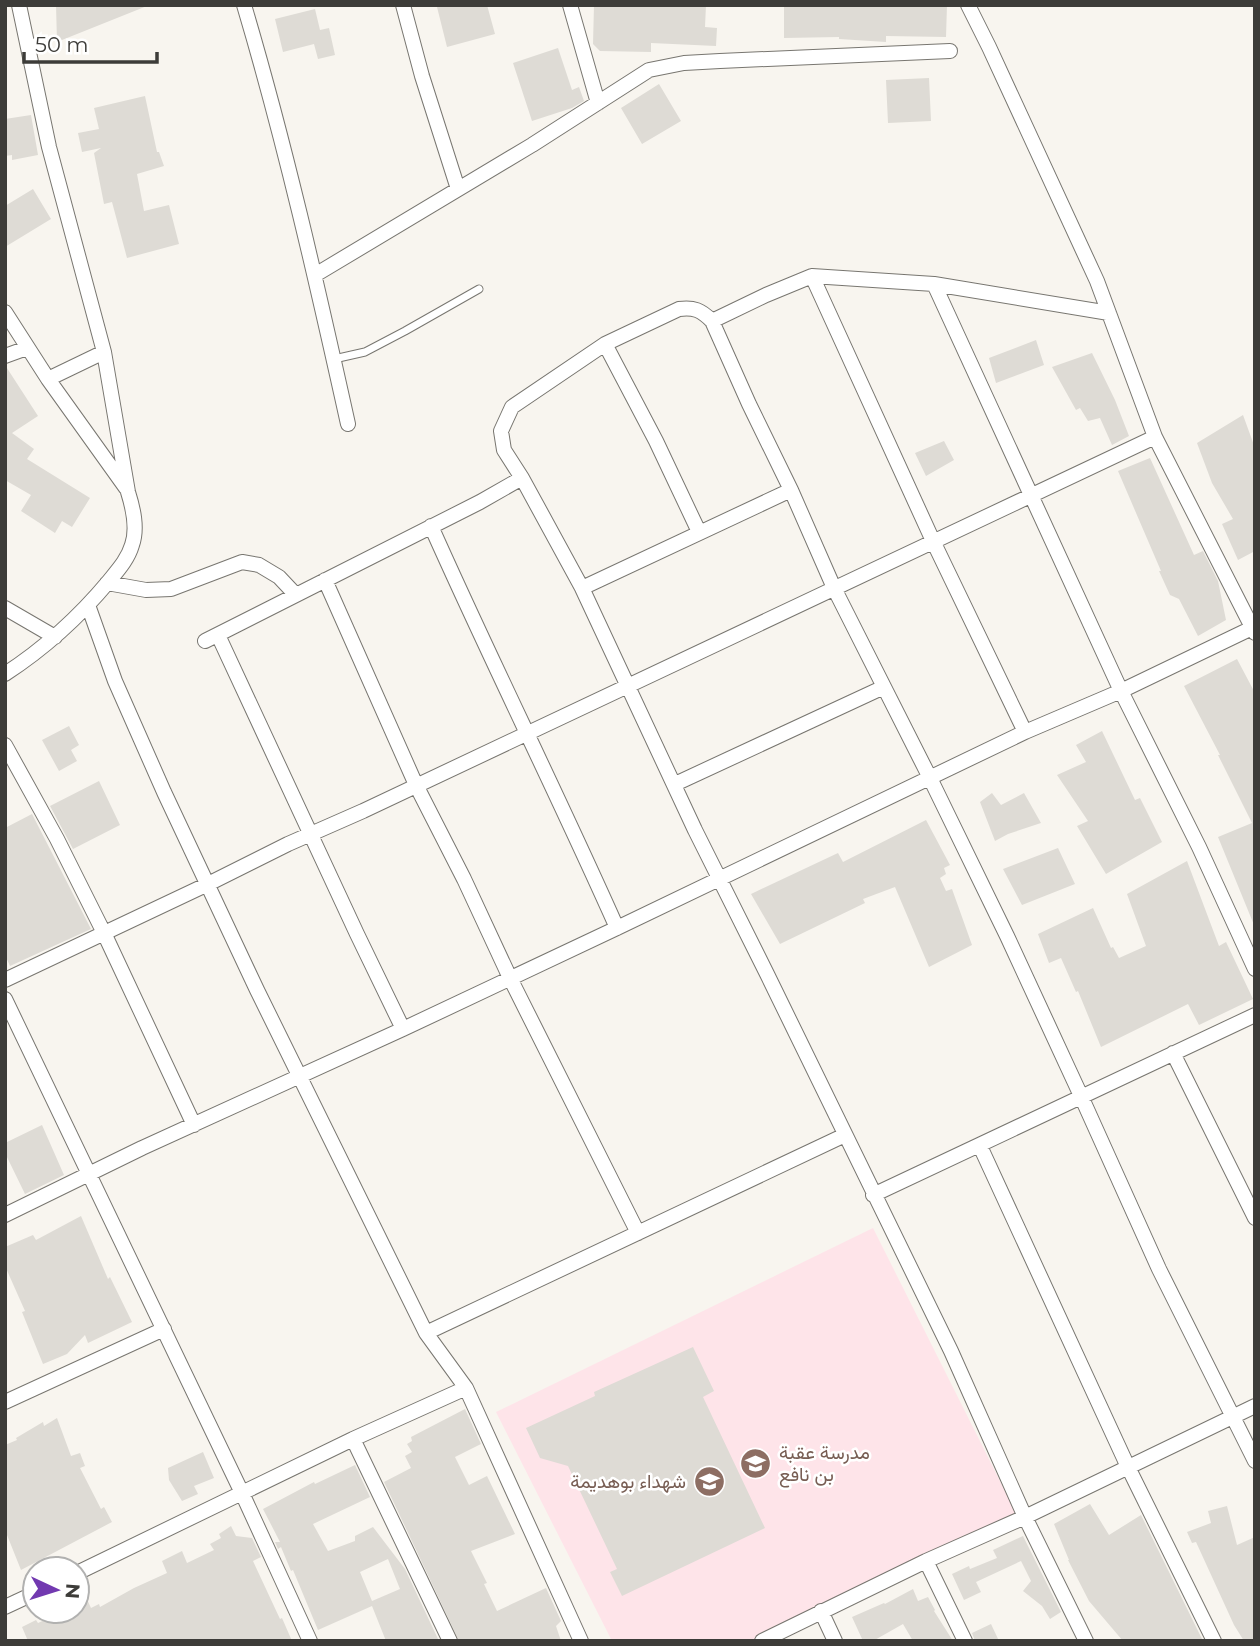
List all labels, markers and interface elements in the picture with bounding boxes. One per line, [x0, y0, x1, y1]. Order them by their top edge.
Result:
scale bar [24, 21, 158, 65]
text: 50 m [35, 32, 89, 57]
place label: مدرسة عقبة بن نافع [779, 1441, 870, 1488]
school or university icon: مدرسة عقبة بن نافع [739, 1446, 773, 1480]
school or university icon: شهداء بوهديمة [692, 1464, 726, 1498]
place label: شهداء بوهديمة [570, 1470, 686, 1493]
north arrow [21, 1555, 91, 1625]
text: N [60, 1583, 84, 1600]

